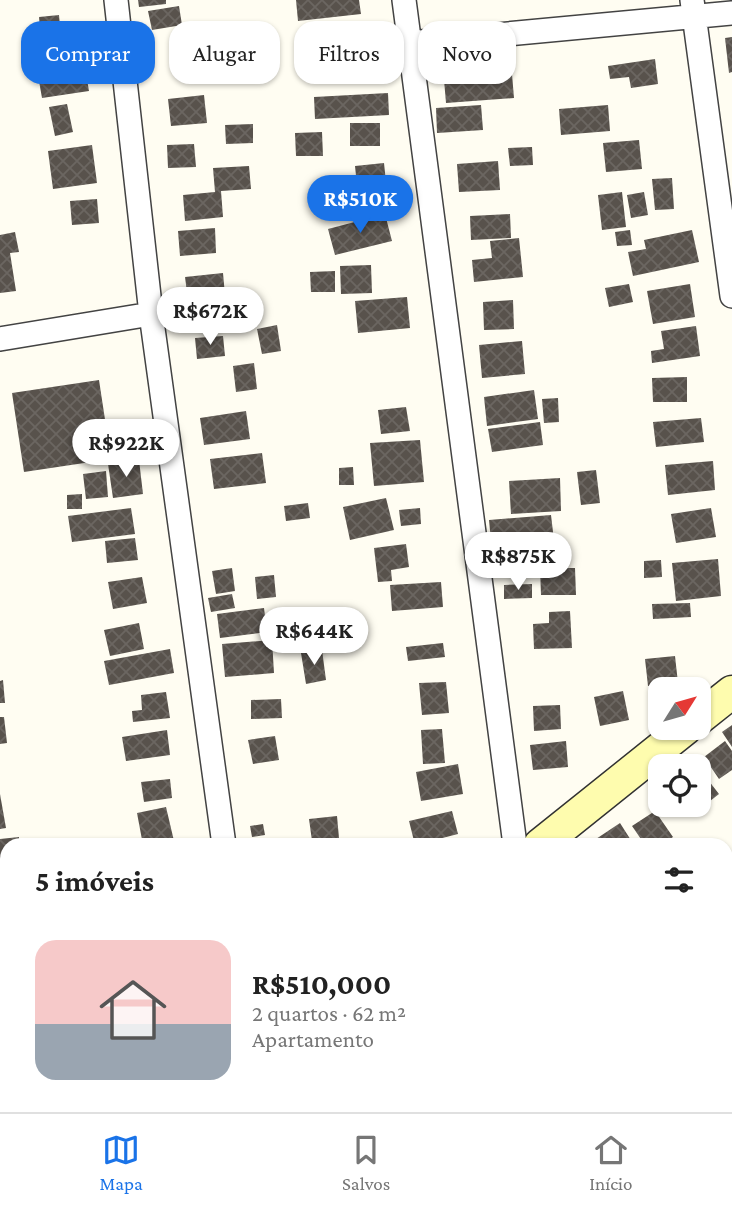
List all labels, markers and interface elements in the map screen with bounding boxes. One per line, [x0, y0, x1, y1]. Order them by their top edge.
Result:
chip: Comprar [21, 21, 155, 84]
chip: Alugar [169, 21, 280, 84]
chip: Filtros [294, 21, 404, 84]
chip: Novo [418, 21, 516, 84]
pin: R$510K [303, 176, 417, 235]
text: R$510K [323, 185, 397, 211]
pin: R$672K [153, 288, 267, 347]
text: R$672K [173, 297, 247, 323]
pin: R$922K [69, 420, 183, 479]
text: R$922K [88, 429, 164, 455]
pin: R$875K [461, 532, 575, 592]
text: R$875K [481, 542, 555, 568]
pin: R$644K [257, 608, 371, 667]
text: R$644K [275, 617, 353, 643]
north arrow [648, 677, 710, 740]
map controls [648, 677, 711, 817]
button: locate [648, 754, 711, 817]
icon: filters [660, 861, 698, 899]
text: 5 imóveis [35, 864, 154, 897]
text: R$510,000 [252, 967, 391, 1000]
icon: home [91, 968, 175, 1052]
text: 2 quartos · 62 m² [252, 1000, 406, 1026]
text: Apartamento [252, 1026, 374, 1052]
tab: Mapa [100, 1131, 143, 1194]
tab: Salvos [342, 1131, 390, 1194]
tab: Início [589, 1131, 632, 1194]

